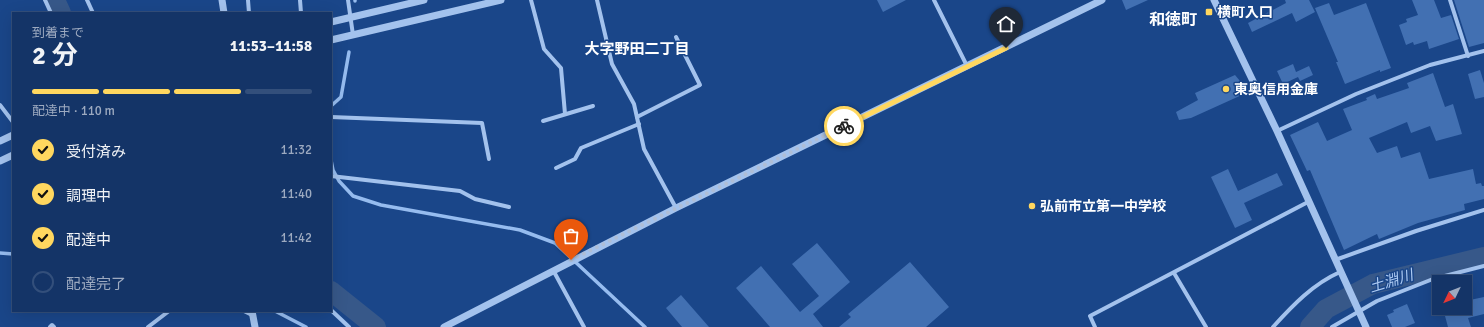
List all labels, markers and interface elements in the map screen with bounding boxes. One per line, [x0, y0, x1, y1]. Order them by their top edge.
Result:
place label: 横町入口 [1217, 4, 1273, 21]
pin [989, 7.0, 1023, 48]
marker: 横町入口 [1204, 7, 1214, 17]
district label: 和徳町 [1149, 10, 1197, 30]
icon: home [995, 13, 1017, 35]
text: 到着まで [32, 25, 84, 41]
text: 11:53–11:58 [230, 37, 312, 55]
text: 2 分 [32, 40, 78, 72]
district label: 大字野田二丁目 [584, 40, 690, 58]
place label: 東奥信用金庫 [1234, 81, 1318, 98]
marker: 東奥信用金庫 [1221, 84, 1231, 94]
text: 配達中 · 110 m [32, 103, 115, 119]
courier [824, 106, 864, 146]
icon: bike [833, 115, 855, 137]
icon: check [32, 139, 54, 161]
text: 11:32 [280, 142, 312, 158]
text: 受付済み [66, 143, 126, 161]
icon: check [32, 183, 54, 205]
text: 11:40 [280, 186, 312, 202]
text: 調理中 [66, 187, 111, 205]
place label: 弘前市立第一中学校 [1040, 198, 1166, 215]
marker: 弘前市立第一中学校 [1027, 201, 1037, 211]
pin [554, 219, 588, 260]
icon: bag [560, 225, 582, 247]
icon: check [32, 227, 54, 249]
text: 11:42 [280, 230, 312, 246]
text: 配達中 [66, 231, 111, 249]
water label: 土淵川 [1367, 265, 1417, 296]
text: 配達完了 [66, 275, 126, 293]
north arrow [1432, 275, 1472, 315]
map controls [1432, 275, 1472, 315]

